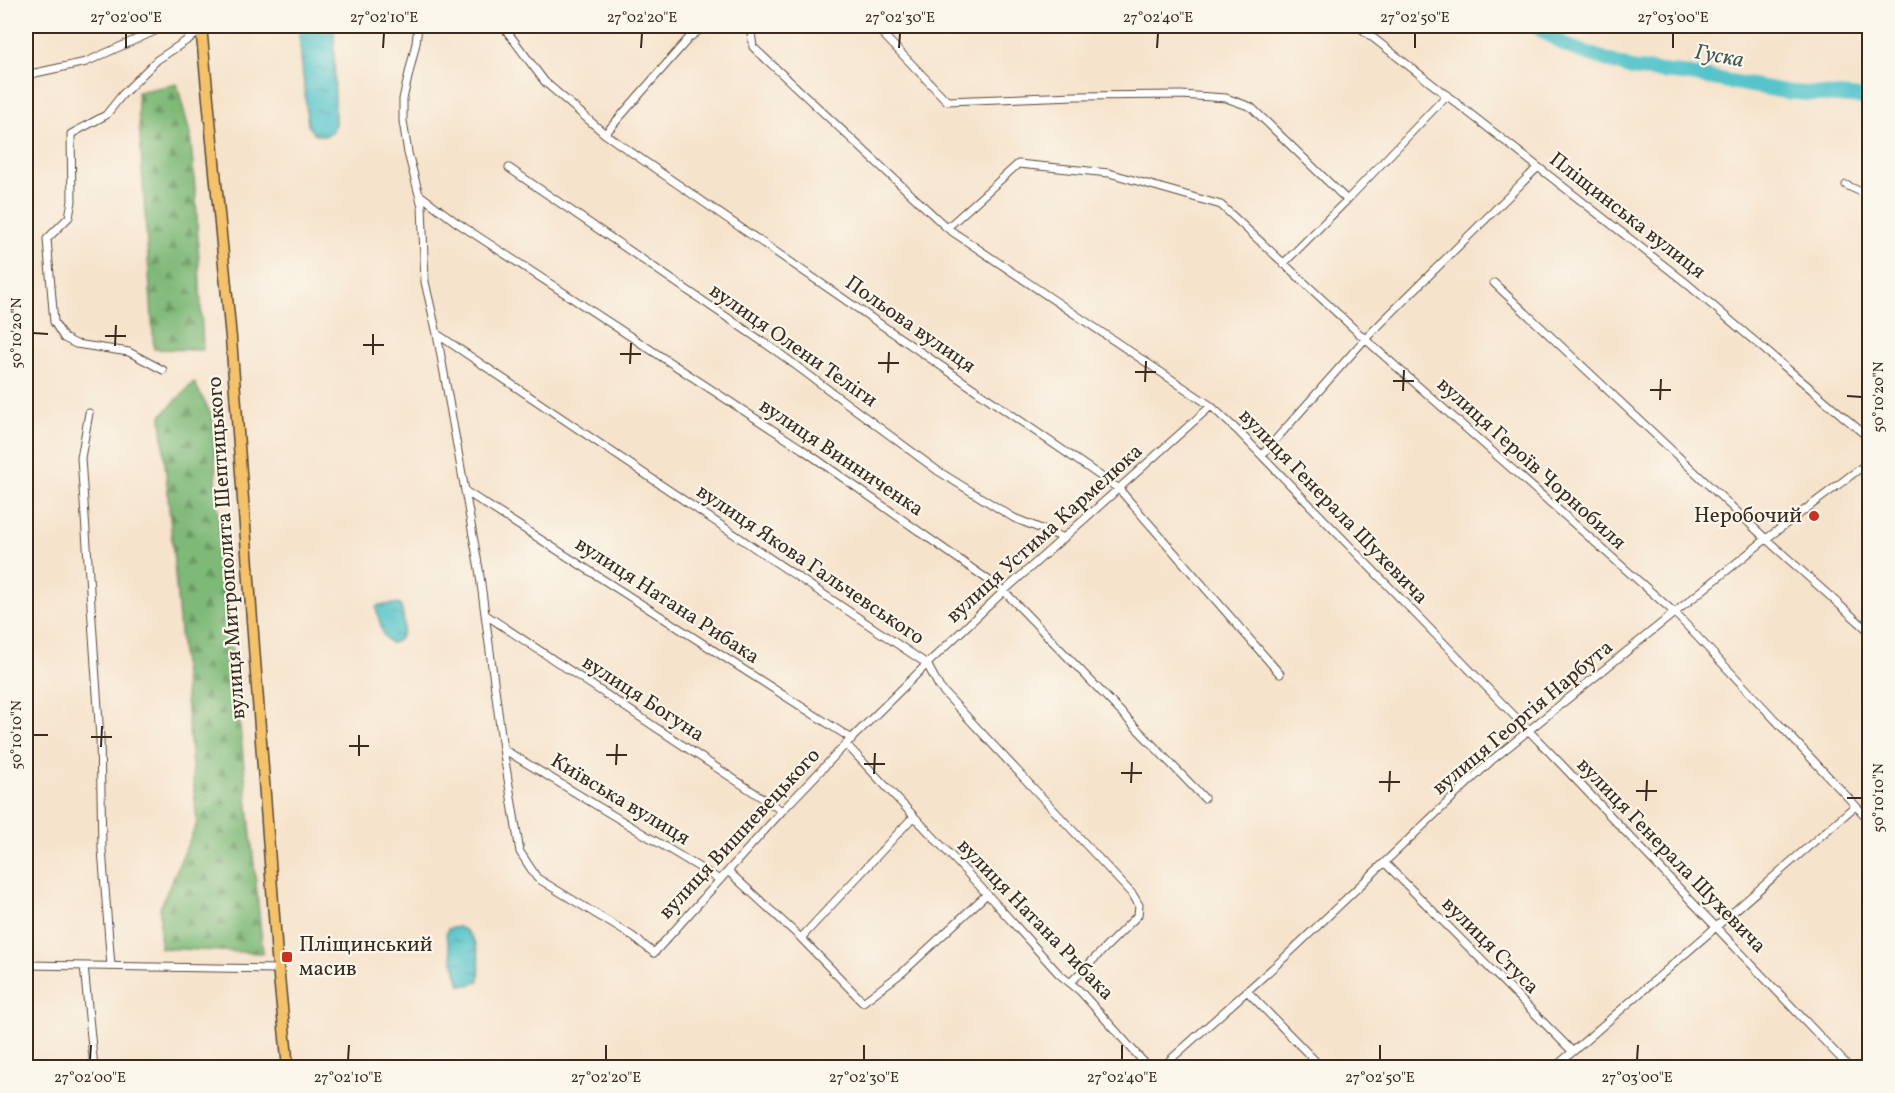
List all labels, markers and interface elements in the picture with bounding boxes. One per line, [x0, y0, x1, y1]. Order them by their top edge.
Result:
text: 27°02'00"E [90, 8, 162, 29]
text: 27°02'10"E [350, 8, 418, 29]
text: 27°02'20"E [607, 8, 677, 29]
text: 27°02'30"E [865, 8, 935, 29]
text: 27°02'40"E [1123, 8, 1193, 29]
text: 27°02'50"E [1380, 8, 1450, 29]
text: 27°03'00"E [1637, 8, 1709, 29]
water label: Гуска [1692, 37, 1746, 77]
street label: Пліщинська вулиця [1543, 146, 1711, 286]
street label: Польова вулиця [839, 269, 981, 381]
street label: вулиця Олени Теліги [703, 277, 883, 415]
text: 50°10'20"N [7, 297, 28, 369]
text: 50°10'20"N [1869, 361, 1890, 433]
street label: вулиця Героїв Чорнобиля [1430, 371, 1632, 557]
street label: вулиця Митрополита Шептицького [201, 376, 253, 720]
street label: вулиця Винниченка [753, 392, 929, 524]
street label: вулиця Генерала Шухевича [1232, 403, 1434, 611]
street label: вулиця Устима Кармелюка [940, 438, 1150, 630]
street label: вулиця Якова Гальчевського [690, 478, 930, 652]
place label: Неробочий [1694, 502, 1802, 531]
marker: Неробочий [1807, 509, 1821, 523]
street label: вулиця Натана Рибака [569, 530, 765, 672]
street label: вулиця Георгія Нарбута [1426, 634, 1620, 802]
street label: вулиця Богуна [576, 648, 710, 750]
text: 50°10'10"N [7, 700, 28, 770]
street label: вулиця Вишневецького [653, 742, 827, 926]
street label: Київська вулиця [545, 747, 695, 853]
street label: вулиця Генерала Шухевича [1570, 752, 1772, 960]
text: 50°10'10"N [1869, 763, 1890, 833]
street label: вулиця Натана Рибака [950, 833, 1120, 1007]
street label: вулиця Стуса [1435, 891, 1545, 1001]
place label: Пліщинський масив [299, 931, 433, 984]
marker: Пліщинський масив [280, 950, 294, 964]
text: 27°02'00"E [54, 1068, 126, 1089]
text: 27°02'10"E [314, 1068, 382, 1089]
text: 27°02'20"E [571, 1068, 641, 1089]
text: 27°02'30"E [829, 1068, 899, 1089]
text: 27°02'40"E [1087, 1068, 1157, 1089]
text: 27°02'50"E [1345, 1068, 1415, 1089]
text: 27°03'00"E [1601, 1068, 1673, 1089]

